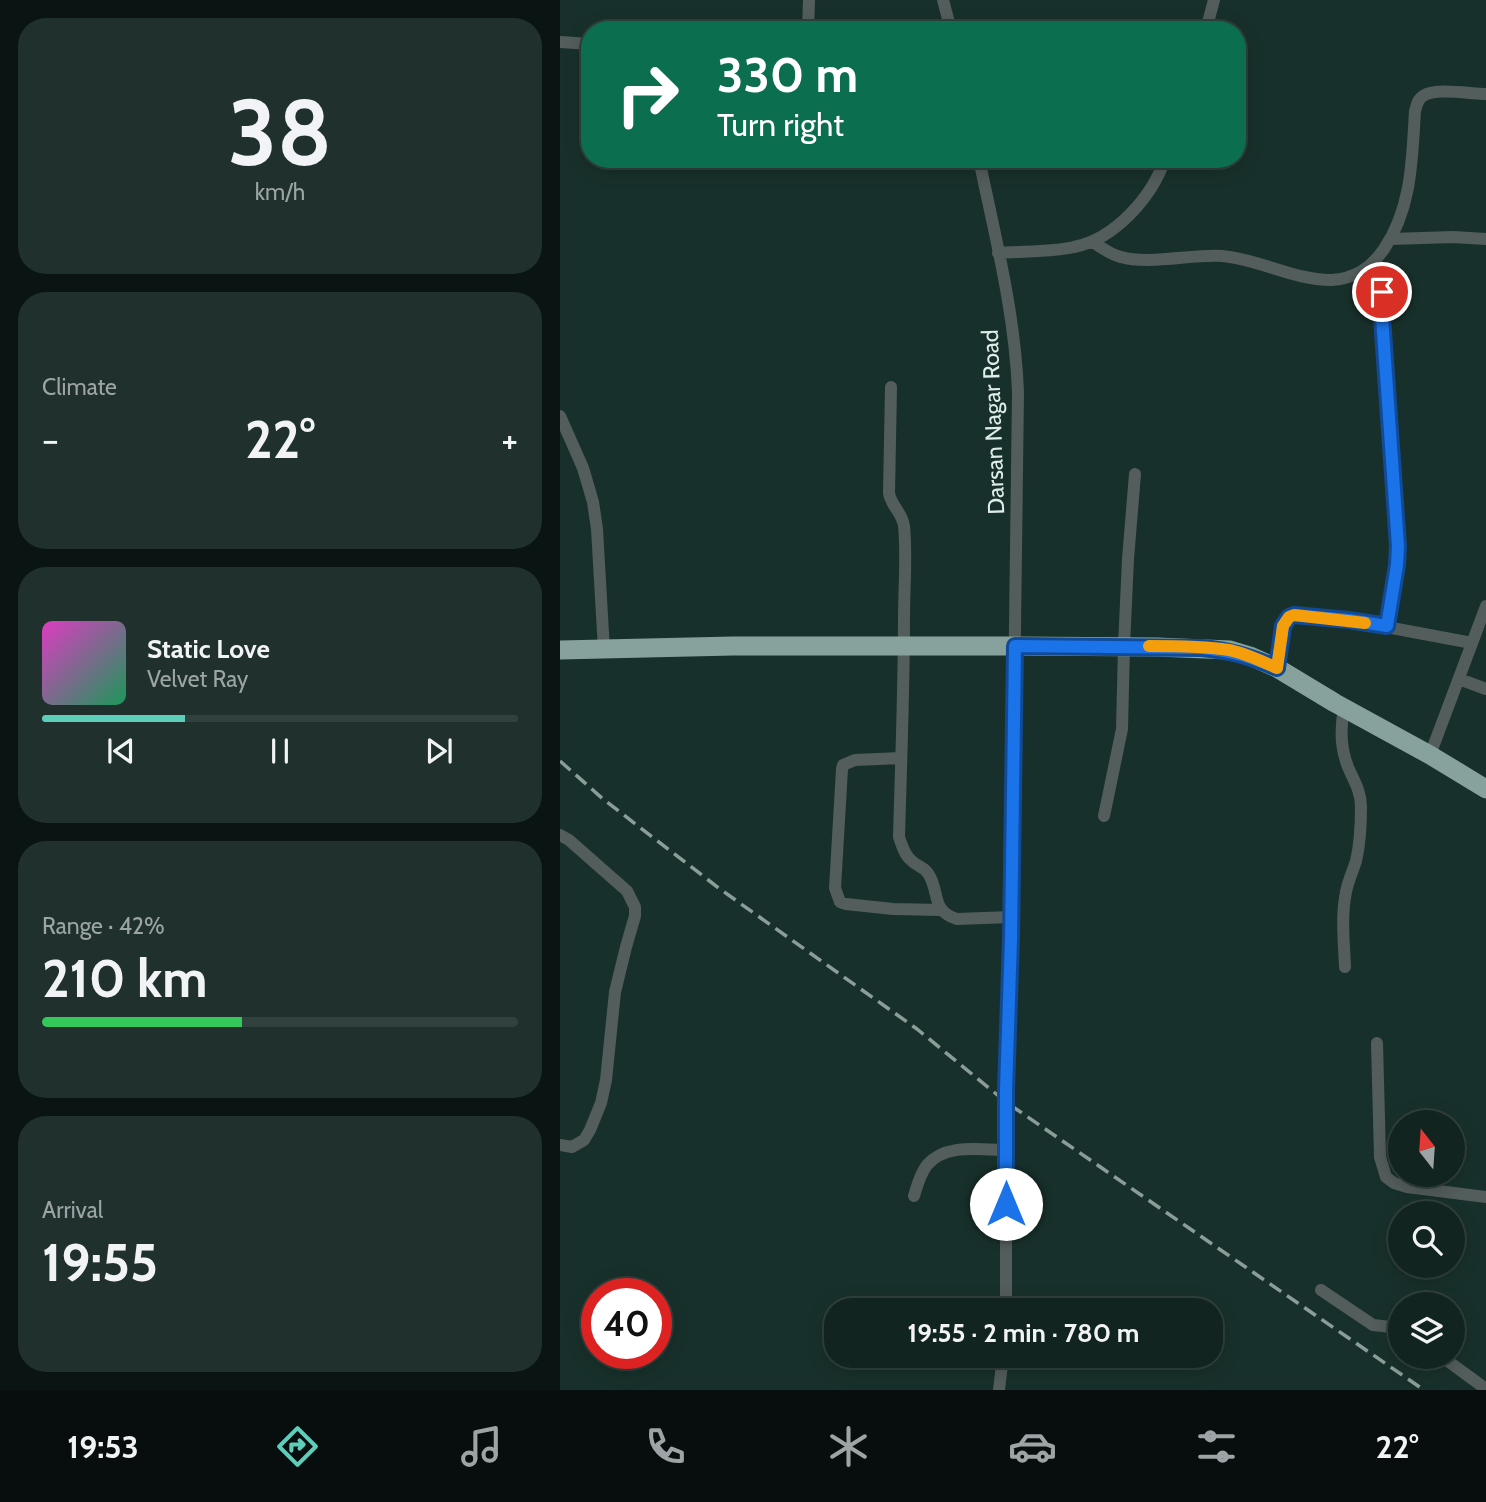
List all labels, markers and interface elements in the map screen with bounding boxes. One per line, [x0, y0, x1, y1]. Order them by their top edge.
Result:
text: 330 m [717, 45, 858, 104]
icon: right [602, 49, 693, 140]
text: 38 [228, 77, 332, 188]
text: Turn right [717, 105, 844, 144]
text: km/h [255, 178, 305, 206]
pin [1352, 262, 1412, 322]
icon: arrive [1363, 273, 1401, 311]
street label: Darsan Nagar Road [976, 329, 1010, 515]
text: Climate [42, 373, 117, 401]
text: 22° [245, 408, 315, 471]
text: − [42, 416, 59, 463]
text: + [501, 416, 518, 463]
text: Static Love [147, 633, 270, 665]
text: Velvet Ray [147, 665, 248, 693]
icon: previous [102, 732, 140, 770]
icon: pause [261, 732, 299, 770]
icon: next [420, 732, 458, 770]
text: Range · 42% [42, 912, 165, 940]
text: 210 km [42, 947, 208, 1010]
north arrow [1388, 1110, 1465, 1186]
map controls [1388, 1110, 1465, 1369]
position arrow [969, 1167, 1043, 1241]
text: Arrival [42, 1196, 103, 1224]
button: search [1388, 1201, 1465, 1278]
text: 19:55 [42, 1231, 158, 1294]
speed limit sign: 40 [581, 1278, 672, 1369]
button: layers [1388, 1292, 1465, 1369]
text: 19:55 · 2 min · 780 m [908, 1317, 1139, 1349]
icon: directions [273, 1422, 322, 1471]
icon: music [457, 1422, 506, 1471]
icon: phone [641, 1422, 690, 1471]
icon: climate [824, 1422, 873, 1471]
icon: car [1008, 1422, 1057, 1471]
icon: filters [1192, 1422, 1241, 1471]
text: 19:53 [67, 1427, 139, 1466]
text: 22° [1376, 1427, 1419, 1466]

